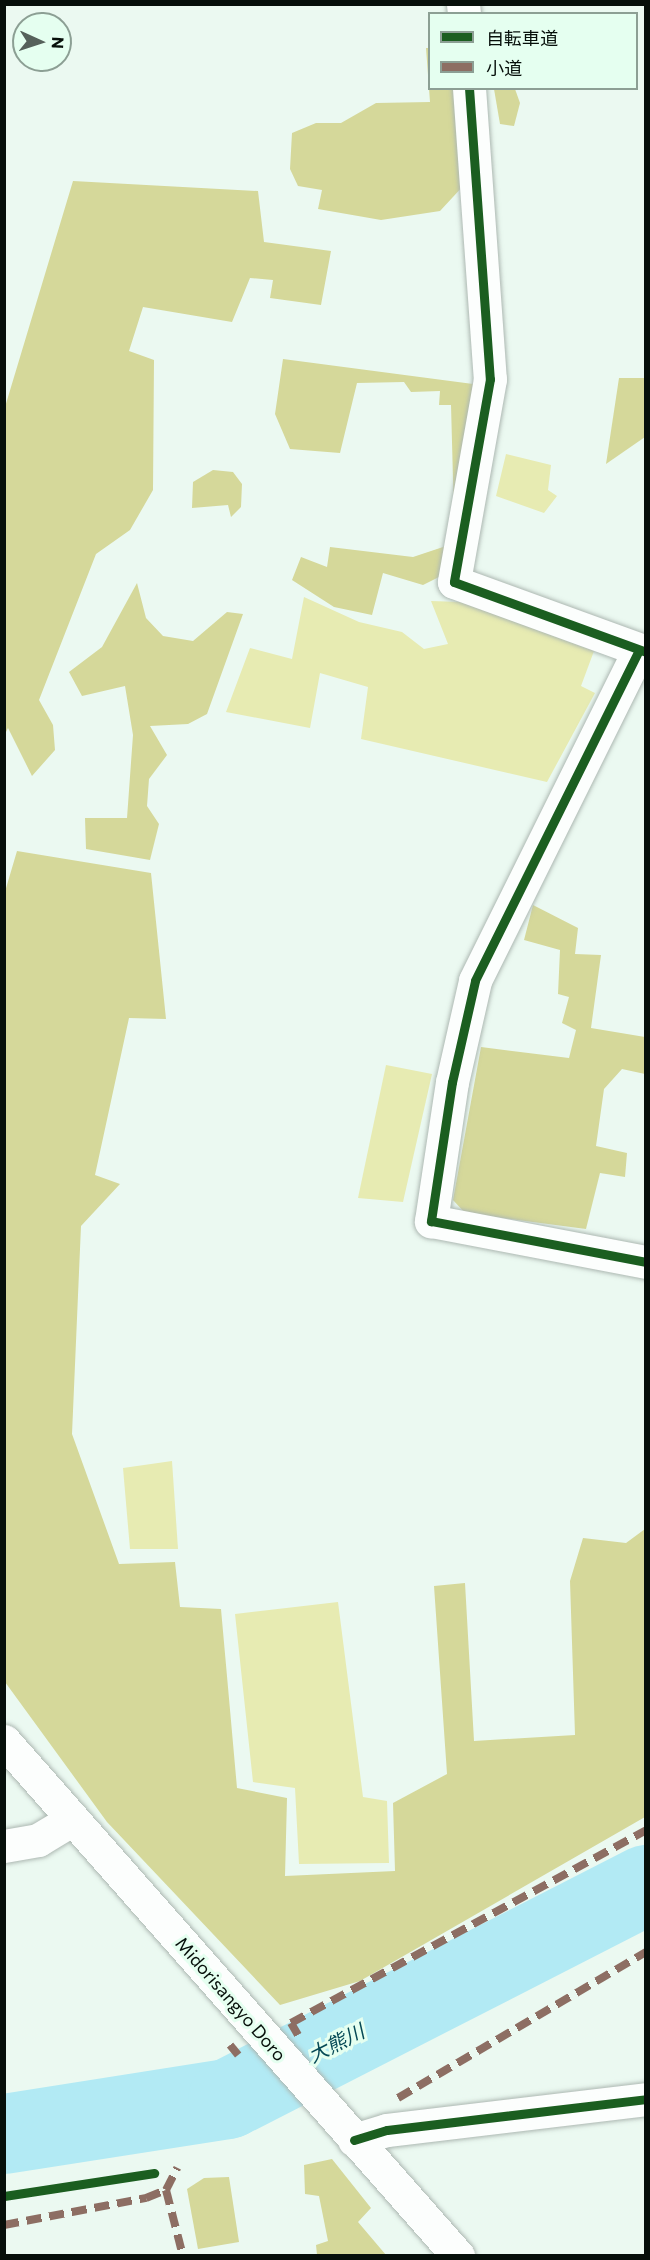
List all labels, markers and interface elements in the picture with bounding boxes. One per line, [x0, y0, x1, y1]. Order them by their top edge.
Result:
north arrow [12, 12, 72, 72]
legend [428, 12, 638, 90]
text: 自転車道 [486, 27, 558, 49]
text: N [49, 36, 68, 49]
text: 小道 [486, 57, 522, 79]
street label: Midorisangyo Doro [171, 1933, 291, 2065]
water label: 大熊川 [304, 2019, 368, 2067]

